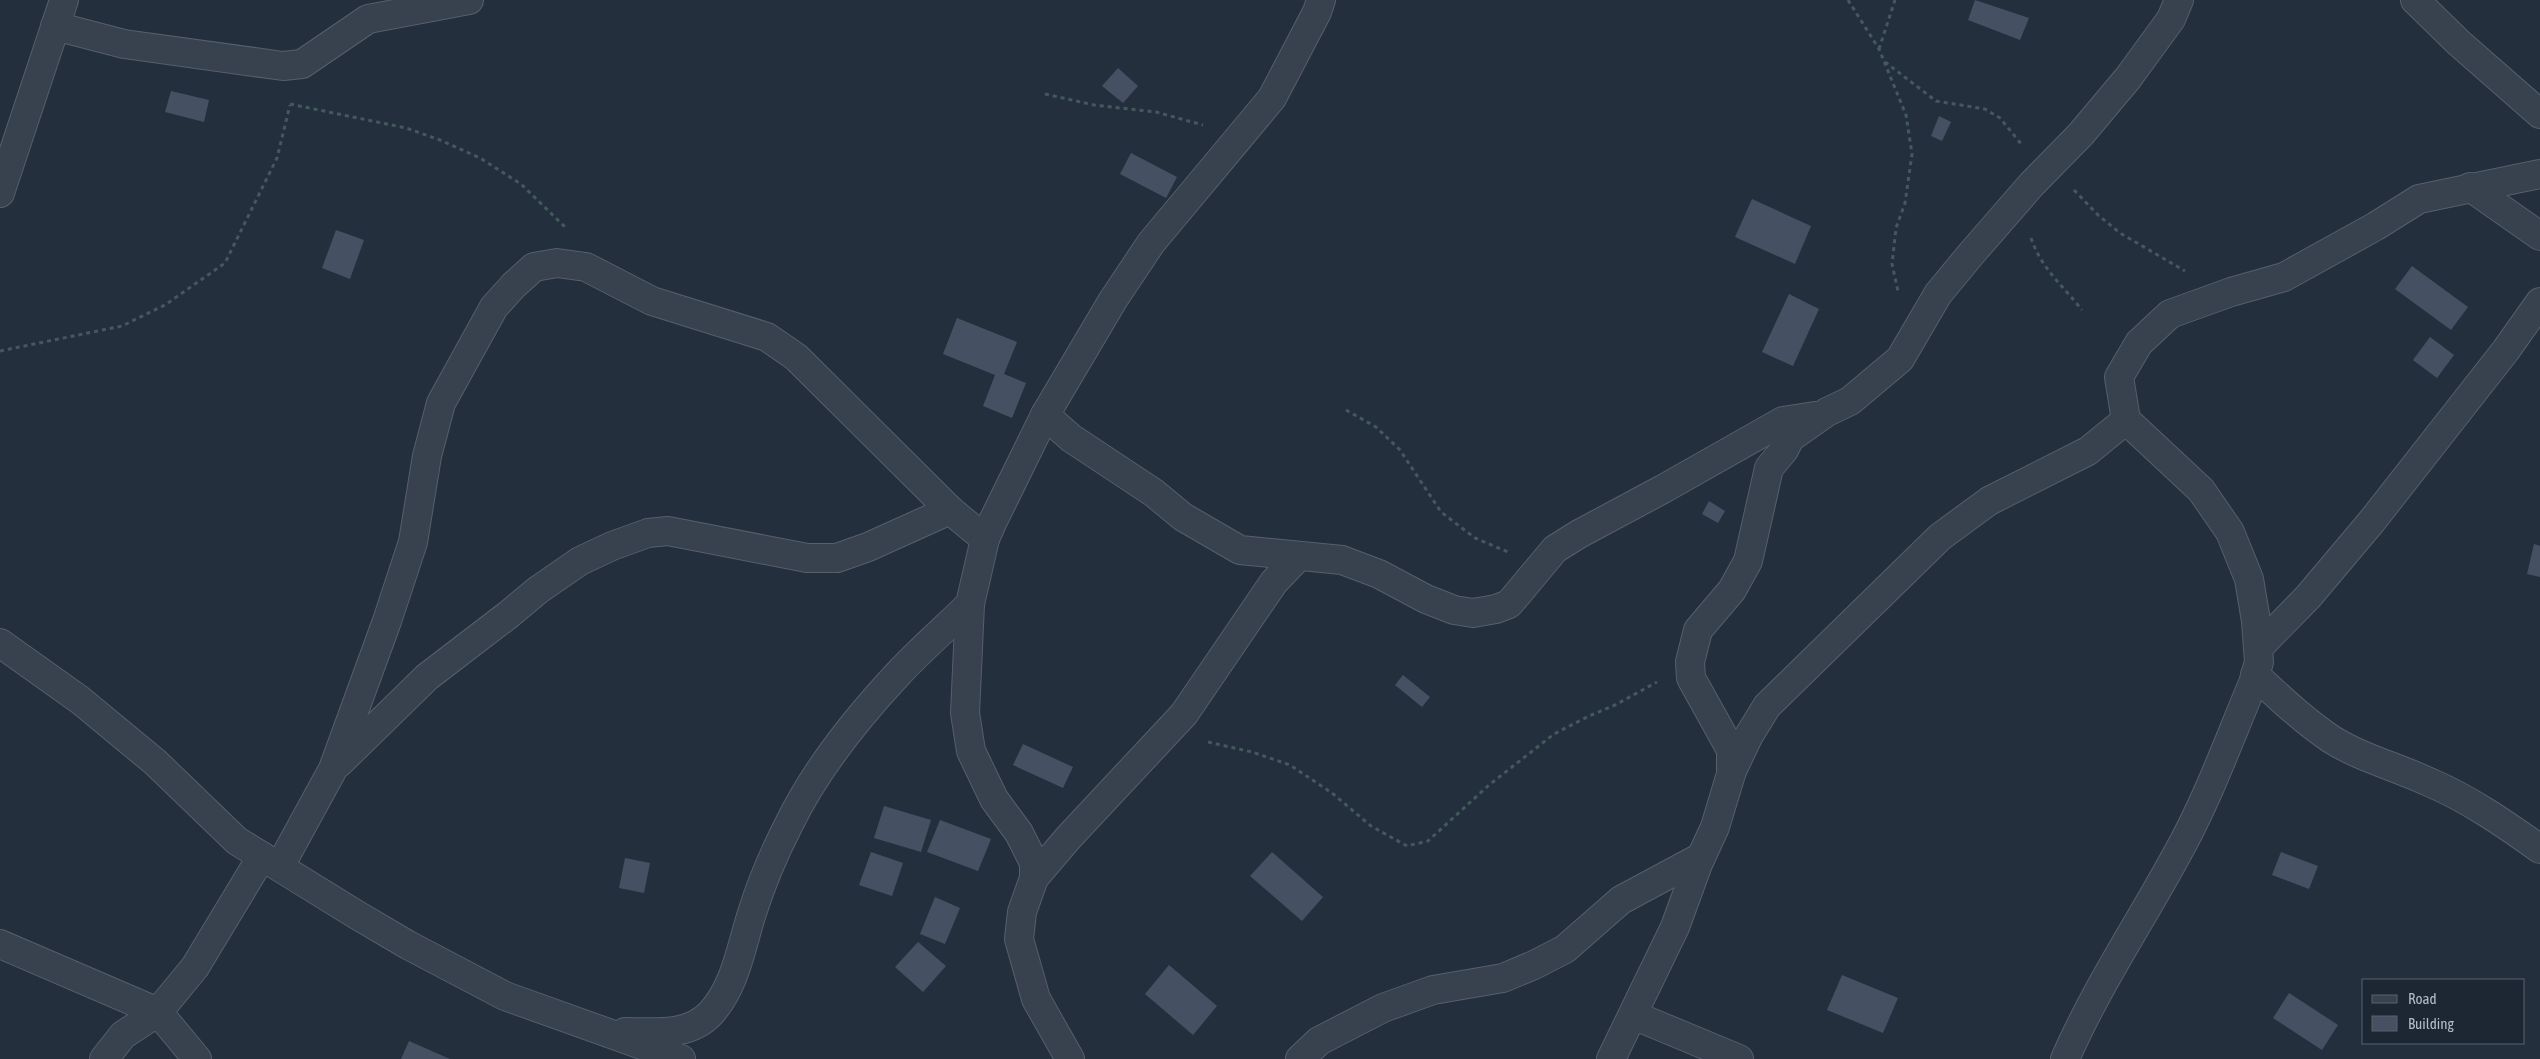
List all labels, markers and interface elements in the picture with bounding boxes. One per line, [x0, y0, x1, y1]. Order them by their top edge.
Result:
legend [2362, 979, 2525, 1044]
text: Road [2408, 990, 2437, 1007]
text: Building [2408, 1015, 2454, 1032]

